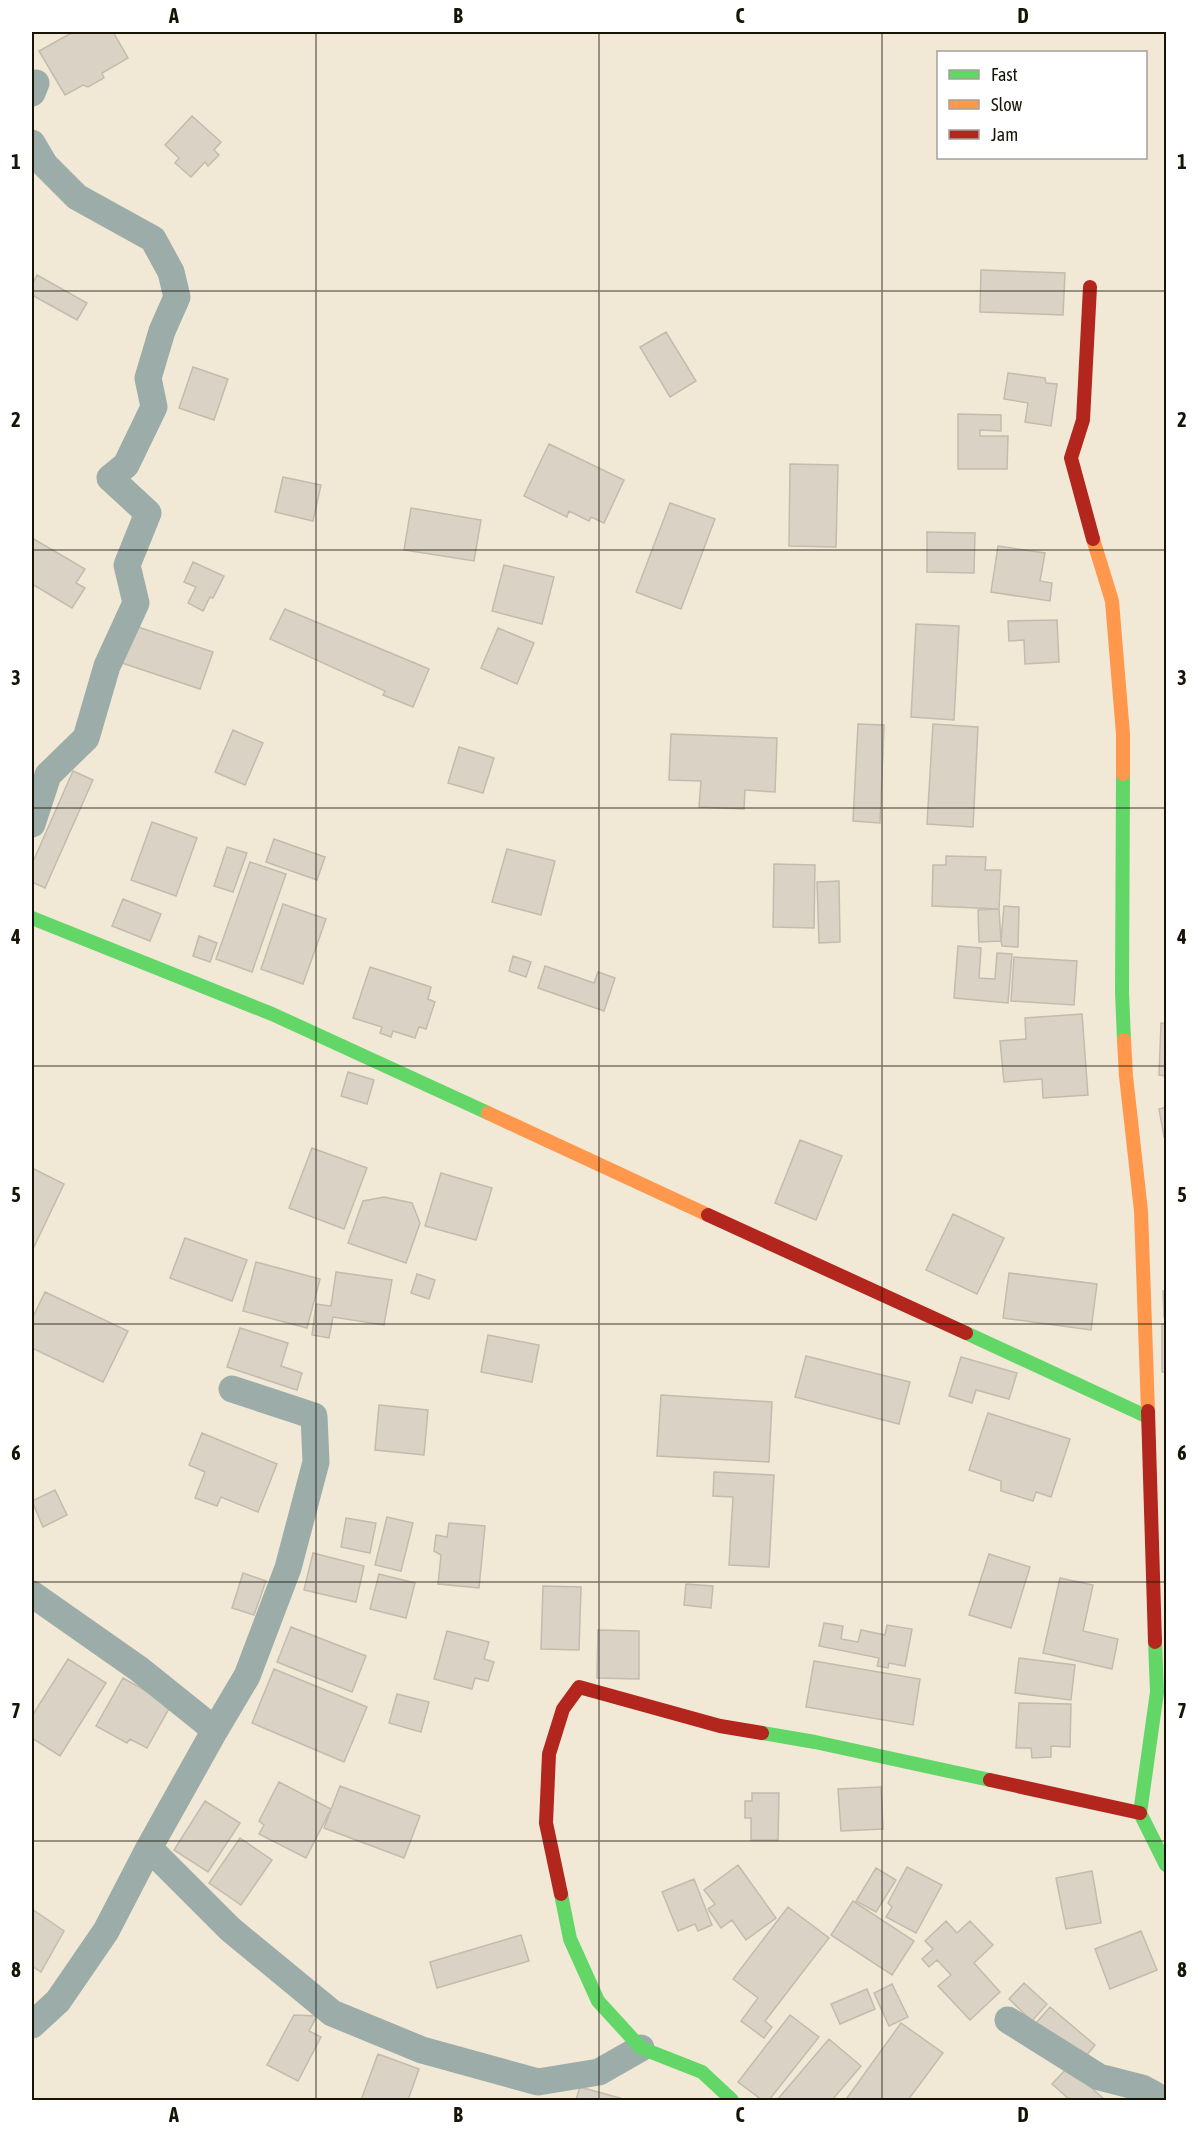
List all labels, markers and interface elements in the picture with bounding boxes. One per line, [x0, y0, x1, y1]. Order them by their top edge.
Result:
text: A [168, 4, 179, 27]
text: B [453, 4, 463, 27]
text: C [736, 4, 745, 27]
text: D [1017, 4, 1029, 27]
legend [937, 51, 1147, 159]
text: Fast [991, 64, 1018, 85]
text: Slow [991, 94, 1022, 115]
text: Jam [991, 124, 1018, 145]
text: 1 [11, 150, 21, 173]
text: 1 [1177, 150, 1187, 173]
text: 2 [11, 408, 21, 431]
text: 2 [1177, 408, 1187, 431]
text: 3 [11, 666, 21, 689]
text: 3 [1177, 666, 1187, 689]
text: 4 [10, 925, 21, 948]
text: 4 [1176, 925, 1187, 948]
text: 5 [11, 1183, 21, 1206]
text: 5 [1177, 1183, 1187, 1206]
text: 6 [11, 1441, 21, 1464]
text: 6 [1177, 1441, 1187, 1464]
text: 7 [11, 1699, 21, 1722]
text: 7 [1177, 1699, 1187, 1722]
text: 8 [11, 1958, 21, 1981]
text: 8 [1177, 1958, 1187, 1981]
text: A [168, 2103, 179, 2126]
text: B [453, 2103, 463, 2126]
text: C [736, 2103, 745, 2126]
text: D [1017, 2103, 1029, 2126]

